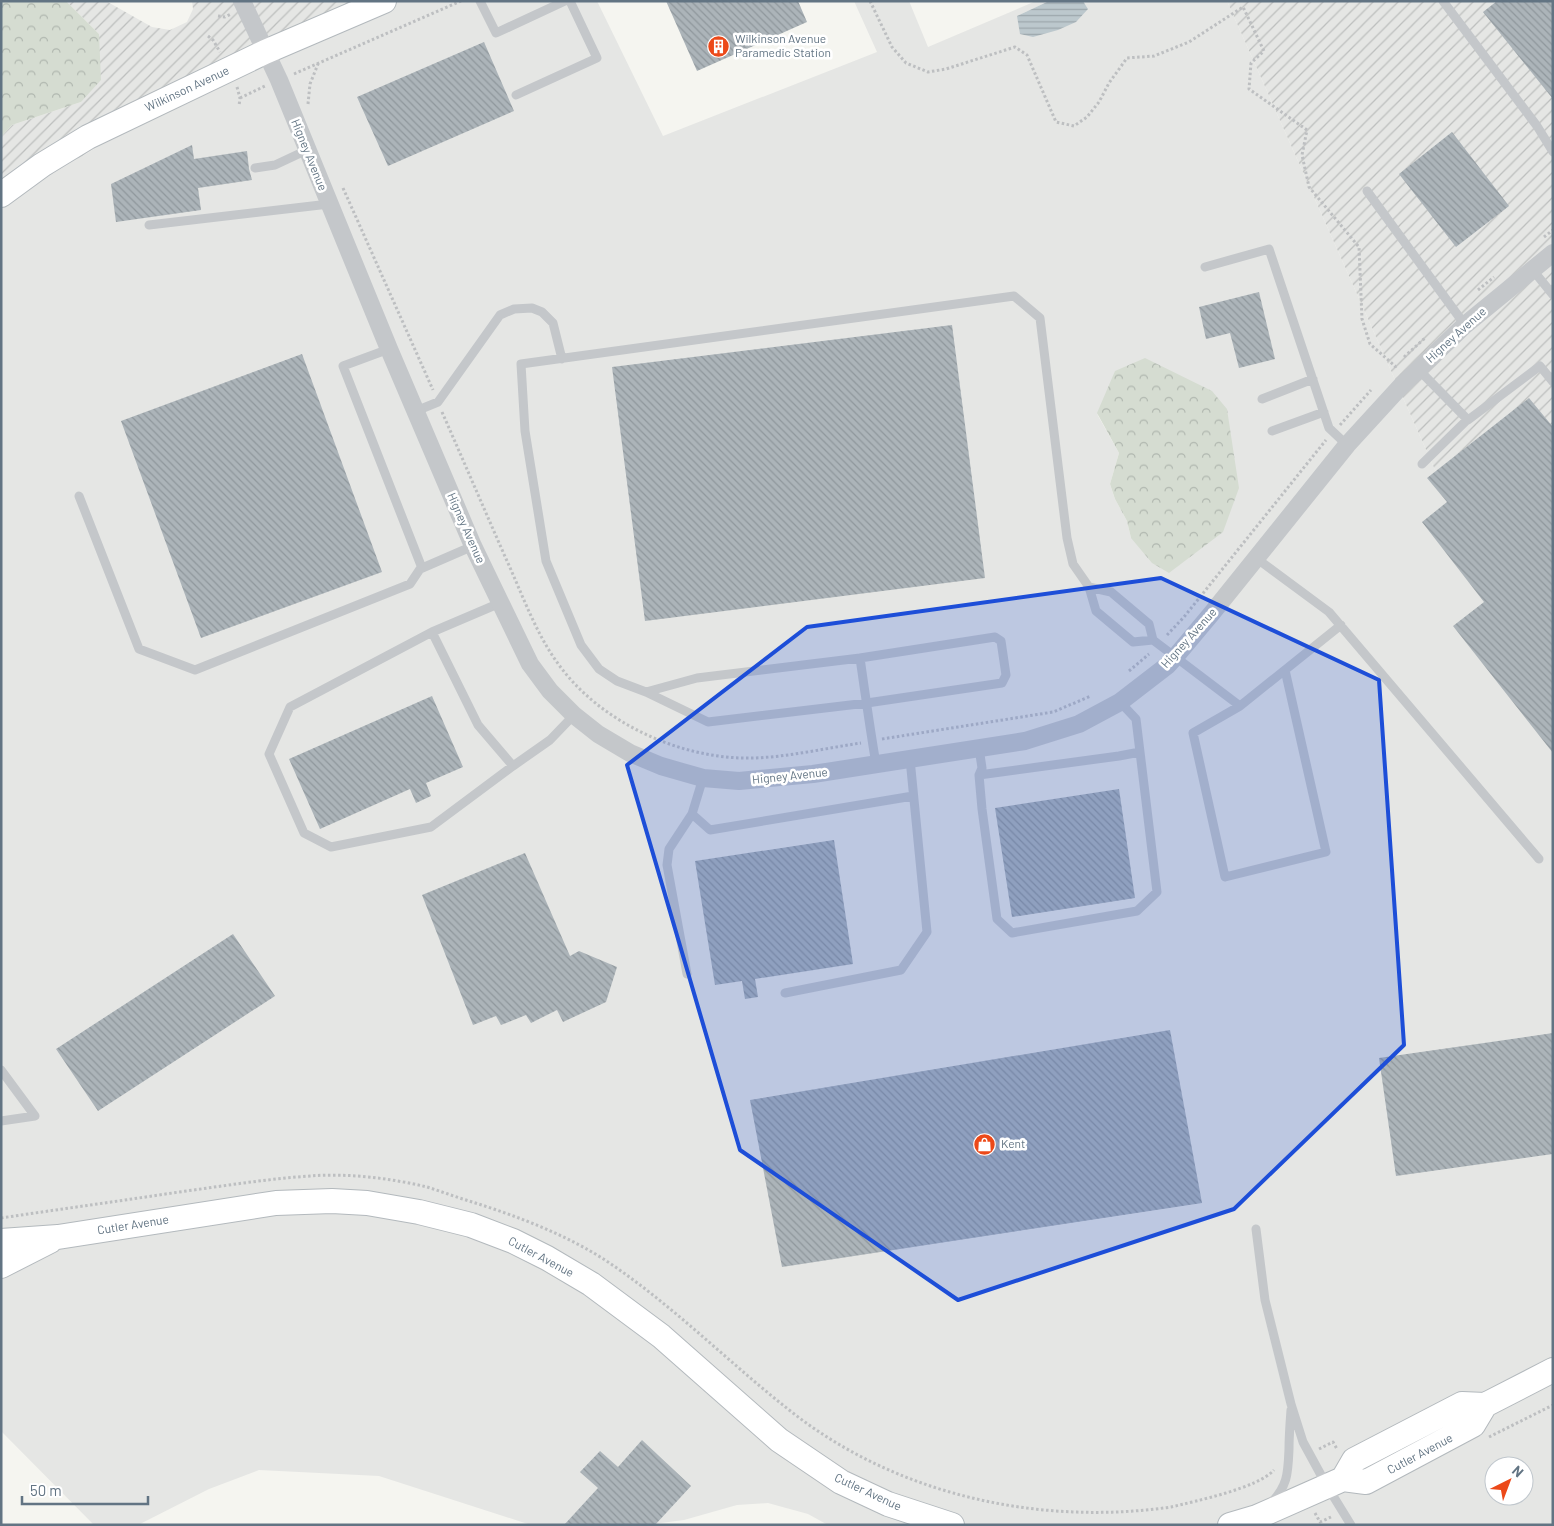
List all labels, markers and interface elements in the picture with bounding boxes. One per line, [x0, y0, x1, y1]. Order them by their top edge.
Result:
place label: Wilkinson Avenue Paramedic Station [735, 31, 831, 59]
building icon: Wilkinson Avenue Paramedic Station [707, 34, 731, 58]
street label: Wilkinson Avenue [142, 62, 231, 114]
street label: Higney Avenue [289, 117, 331, 192]
street label: Higney Avenue [1422, 304, 1488, 365]
street label: Higney Avenue [445, 490, 489, 565]
street label: Higney Avenue [1158, 604, 1219, 670]
street label: Higney Avenue [751, 764, 828, 786]
shop icon: Kent [973, 1132, 997, 1156]
place label: Kent [1001, 1136, 1025, 1150]
street label: Cutler Avenue [96, 1211, 170, 1237]
street label: Cutler Avenue [506, 1233, 577, 1279]
street label: Cutler Avenue [1384, 1430, 1455, 1476]
north arrow [1484, 1456, 1534, 1506]
text: N [1509, 1462, 1527, 1480]
street label: Cutler Avenue [833, 1470, 904, 1513]
scale bar [22, 1474, 149, 1506]
text: 50 m [30, 1481, 62, 1499]

